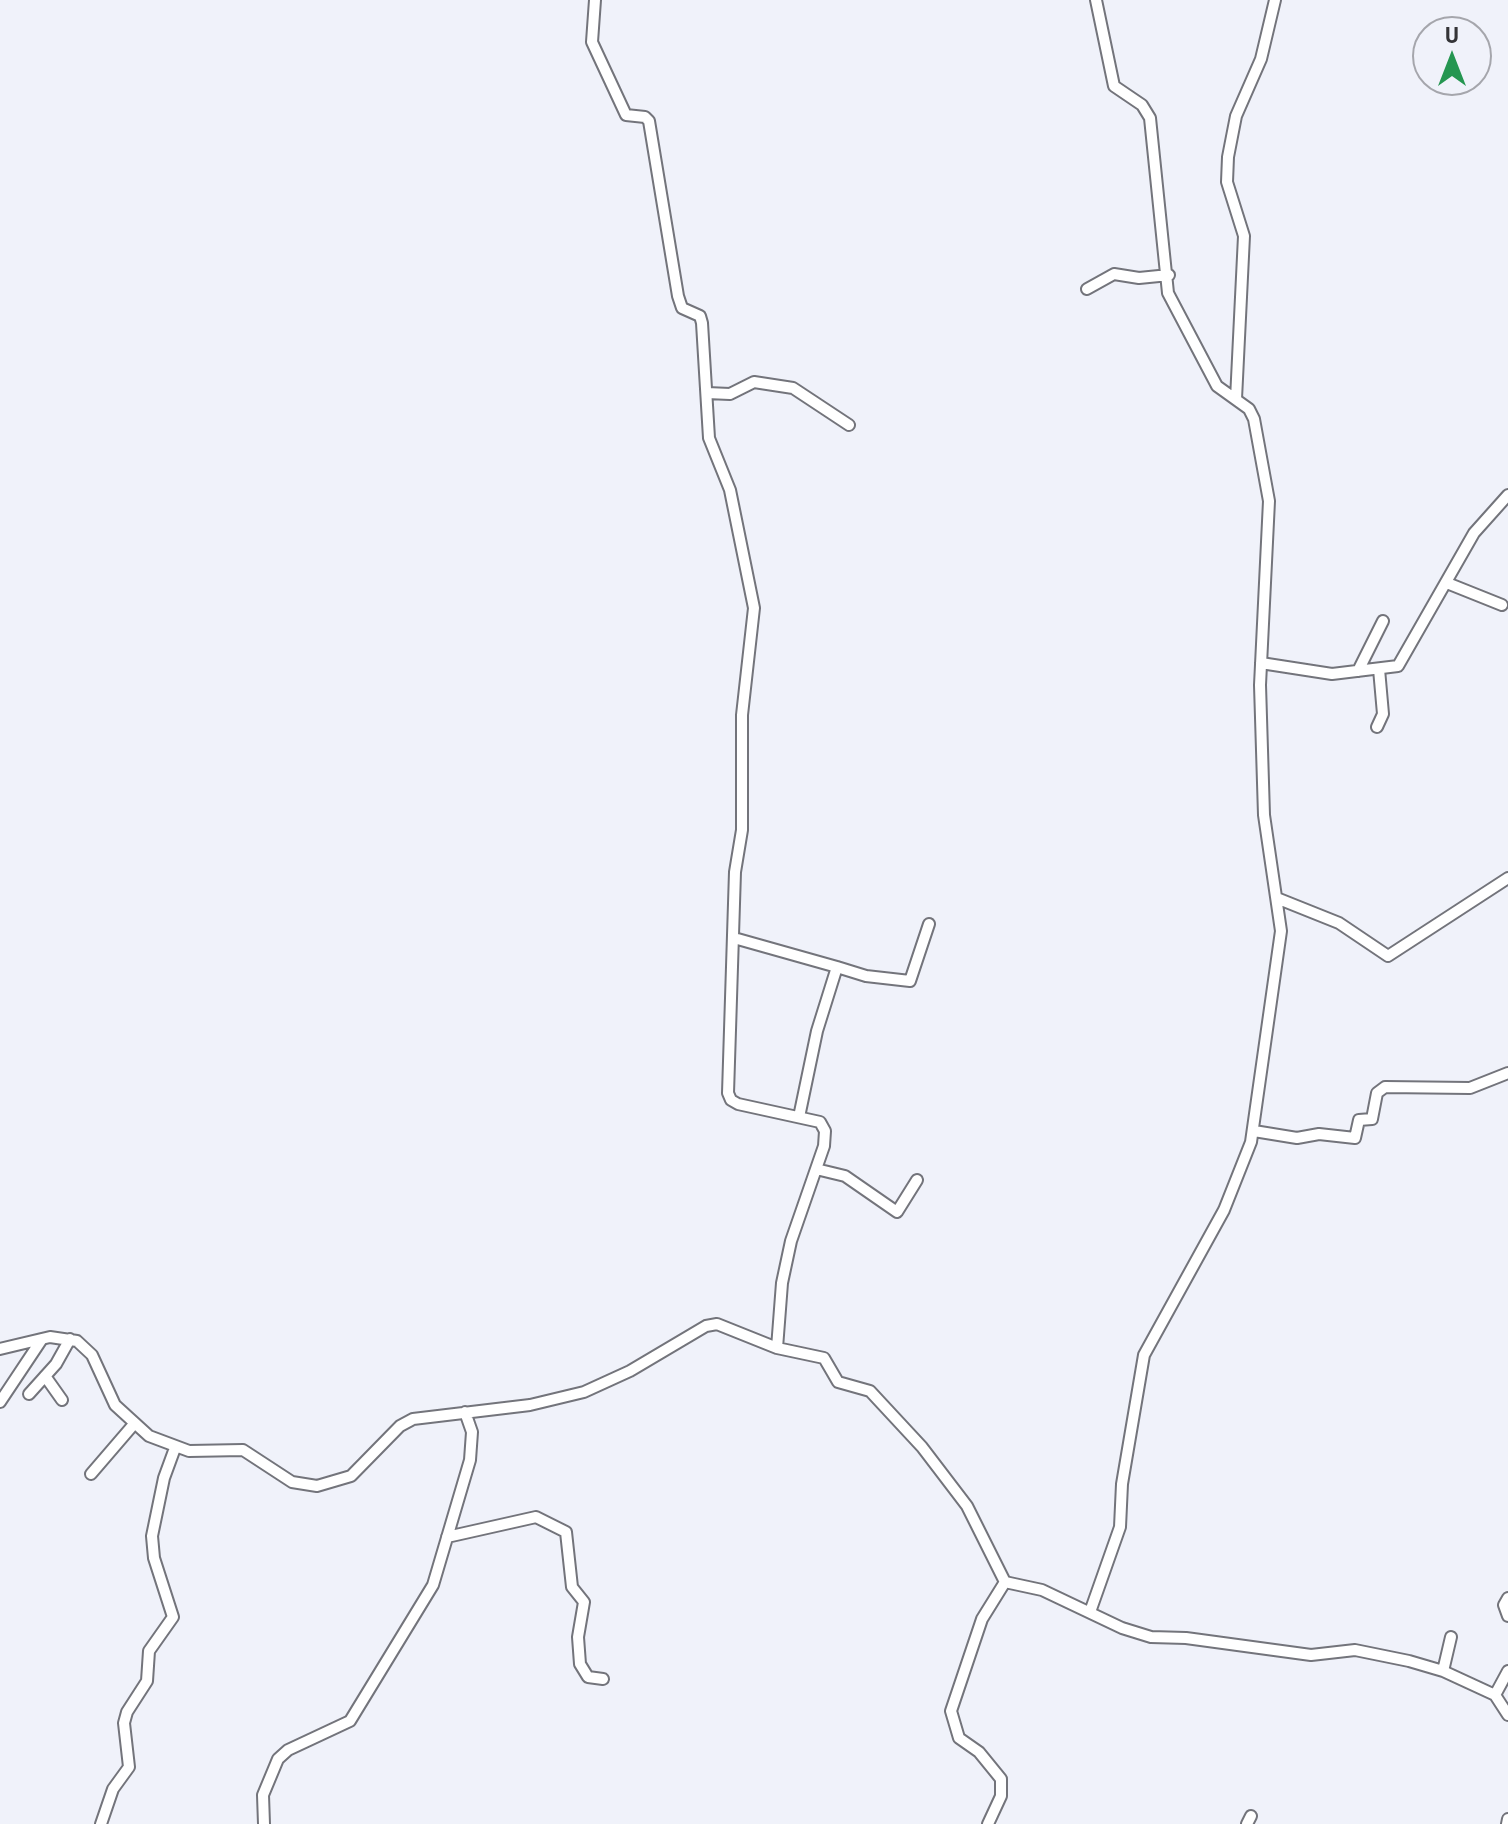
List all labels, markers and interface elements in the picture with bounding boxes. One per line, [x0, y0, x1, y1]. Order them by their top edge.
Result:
north arrow [1412, 16, 1492, 96]
text: U [1445, 21, 1459, 47]

